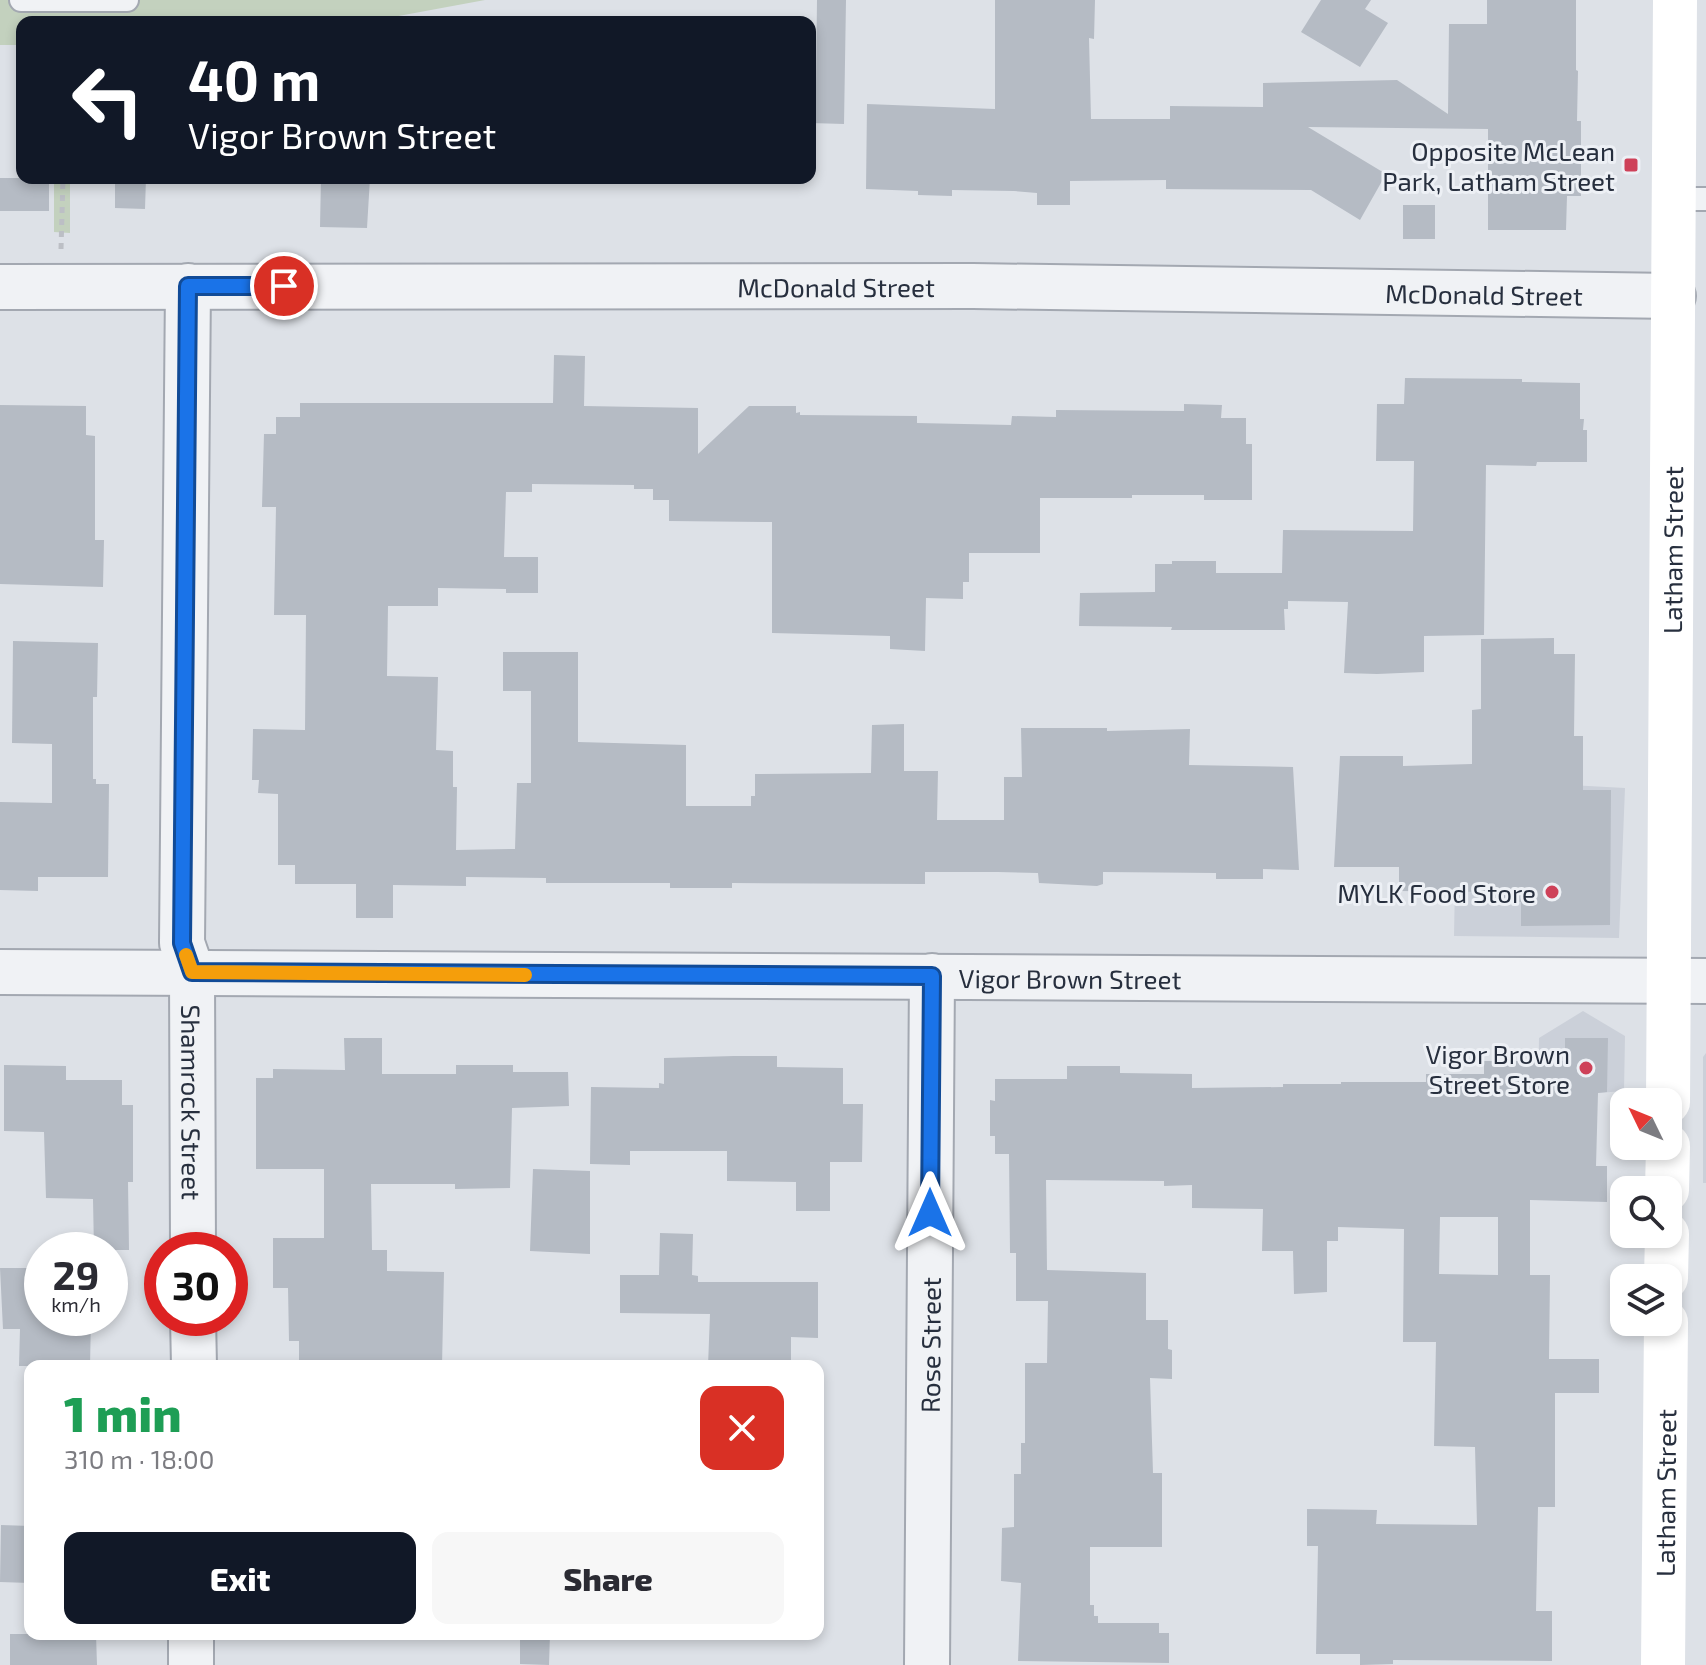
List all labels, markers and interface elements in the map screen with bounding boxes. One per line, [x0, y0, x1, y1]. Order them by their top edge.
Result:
text: 40 m [188, 45, 320, 112]
icon: left [56, 48, 160, 152]
text: Vigor Brown Street [188, 113, 496, 156]
place label: Opposite McLean Park, Latham Street [1382, 135, 1615, 196]
marker: Opposite McLean Park, Latham Street [1622, 156, 1640, 174]
pin [250, 252, 318, 320]
icon: arrive [262, 264, 306, 308]
street label: McDonald Street [737, 271, 935, 302]
street label: McDonald Street [1385, 276, 1583, 310]
street label: Latham Street [1655, 466, 1688, 634]
place label: MYLK Food Store [1337, 877, 1536, 908]
marker: MYLK Food Store [1543, 883, 1561, 901]
street label: Vigor Brown Street [959, 962, 1182, 994]
street label: Shamrock Street [177, 1005, 208, 1200]
place label: Vigor Brown Street Store [1425, 1038, 1570, 1099]
marker: Vigor Brown Street Store [1577, 1059, 1595, 1077]
north arrow [1610, 1088, 1682, 1160]
map controls [1610, 1088, 1682, 1336]
position arrow [888, 1171, 972, 1255]
button: search [1610, 1176, 1682, 1248]
speed limit sign: 30 [144, 1232, 248, 1336]
text: 29 [53, 1250, 99, 1298]
button: layers [1610, 1264, 1682, 1336]
street label: Rose Street [913, 1277, 945, 1413]
text: km/h [51, 1292, 101, 1316]
text: 1 min [64, 1384, 182, 1442]
button: close [700, 1386, 784, 1470]
street label: Latham Street [1648, 1409, 1681, 1577]
text: 310 m · 18:00 [64, 1443, 214, 1474]
button: Exit [64, 1532, 416, 1624]
button: Share [432, 1532, 784, 1624]

